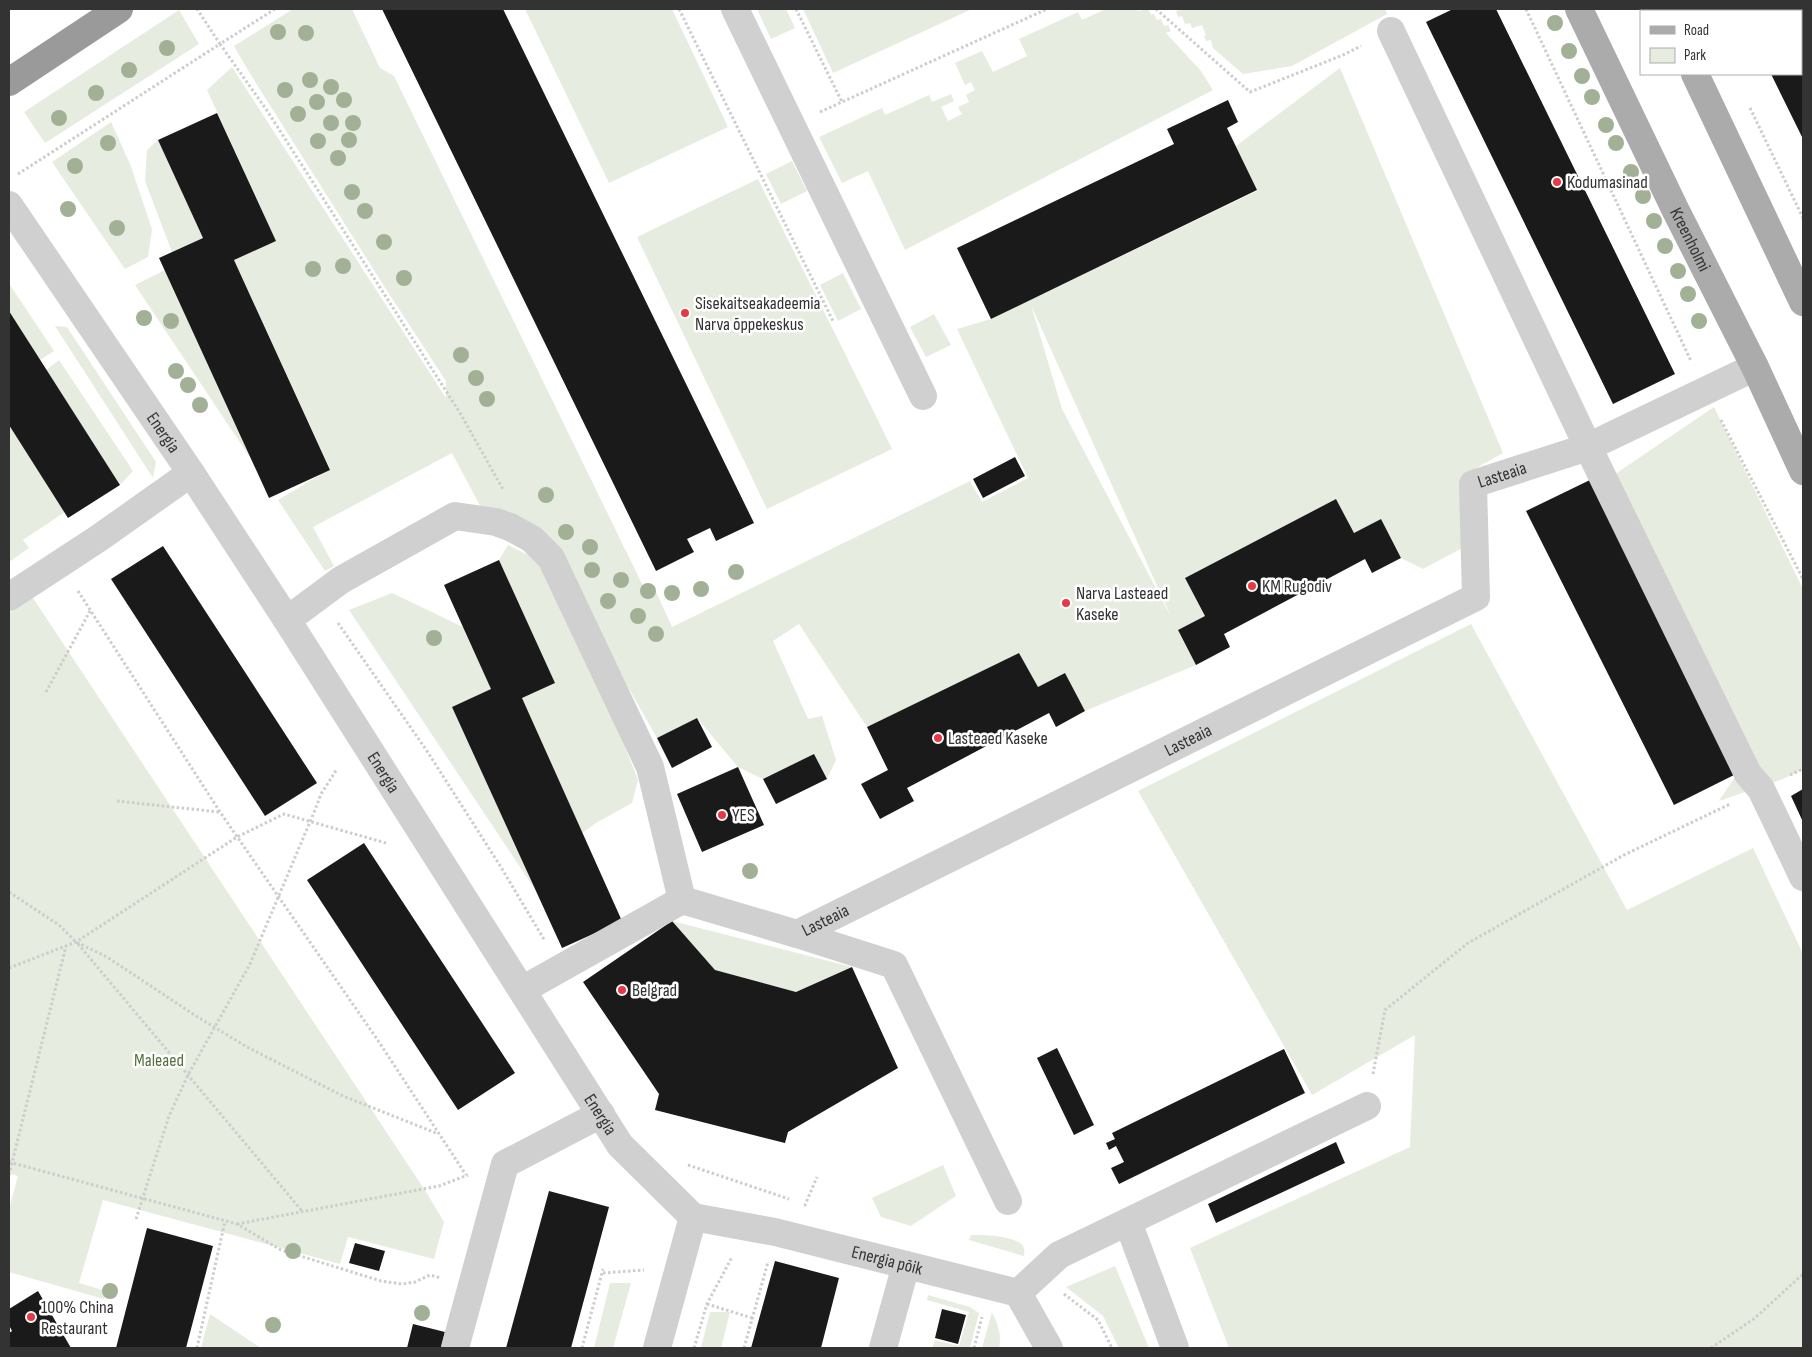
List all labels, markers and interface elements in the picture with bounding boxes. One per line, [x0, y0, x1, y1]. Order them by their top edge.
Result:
legend [1640, 10, 1802, 75]
text: Road [1684, 21, 1709, 40]
text: Park [1684, 46, 1706, 65]
place label: Kodumasinad [1567, 172, 1648, 193]
marker: Kodumasinad [1551, 176, 1563, 188]
street label: Kreenholmi [1665, 204, 1715, 275]
place label: Sisekaitseakadeemia Narva õppekeskus [695, 293, 821, 335]
marker: Sisekaitseakadeemia Narva õppekeskus [679, 307, 691, 319]
street label: Energia [142, 408, 184, 457]
street label: Lasteaia [1475, 457, 1529, 493]
place label: KM Rugodiv [1262, 576, 1332, 597]
marker: KM Rugodiv [1246, 580, 1258, 592]
place label: Narva Lasteaed Kaseke [1076, 583, 1168, 625]
marker: Narva Lasteaed Kaseke [1060, 597, 1072, 609]
street label: Lasteaia [1161, 720, 1215, 761]
place label: Lasteaed Kaseke [948, 728, 1048, 749]
marker: Lasteaed Kaseke [932, 732, 944, 744]
street label: Energia [362, 748, 404, 797]
place label: YES [732, 805, 755, 826]
marker: YES [716, 809, 728, 821]
street label: Lasteaia [798, 900, 853, 941]
place label: Belgrad [632, 980, 677, 1001]
marker: Belgrad [616, 984, 628, 996]
park label: Maleaed [134, 1050, 184, 1071]
street label: Energia [579, 1090, 621, 1139]
street label: Energia põik [849, 1242, 925, 1280]
place label: 100% China Restaurant [41, 1297, 114, 1339]
marker: 100% China Restaurant [25, 1311, 37, 1323]

